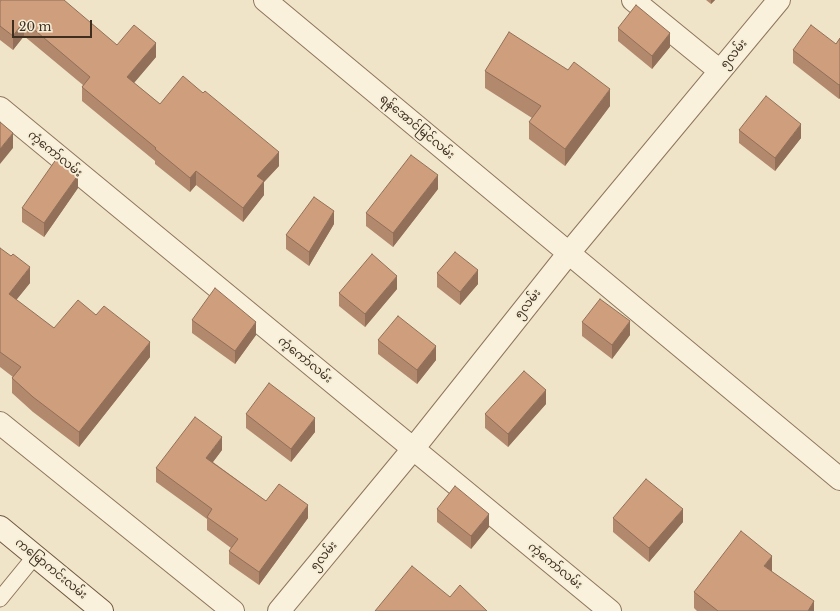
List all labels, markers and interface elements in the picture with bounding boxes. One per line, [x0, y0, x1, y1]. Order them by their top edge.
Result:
scale bar [14, 12, 94, 38]
text: 20 m [19, 19, 51, 34]
street label: ၅လမ်း [718, 36, 750, 72]
street label: ရန်အောင်မြင်လမ်း [377, 92, 457, 162]
street label: ကံ့ကော်လမ်း [25, 128, 85, 180]
street label: ၅လမ်း [512, 286, 544, 322]
street label: ကံ့ကော်လမ်း [275, 334, 335, 386]
street label: ကမြောကင်းလမ်း [12, 536, 90, 602]
street label: ၅လမ်း [308, 538, 340, 574]
street label: ကံ့ကော်လမ်း [525, 540, 585, 592]

